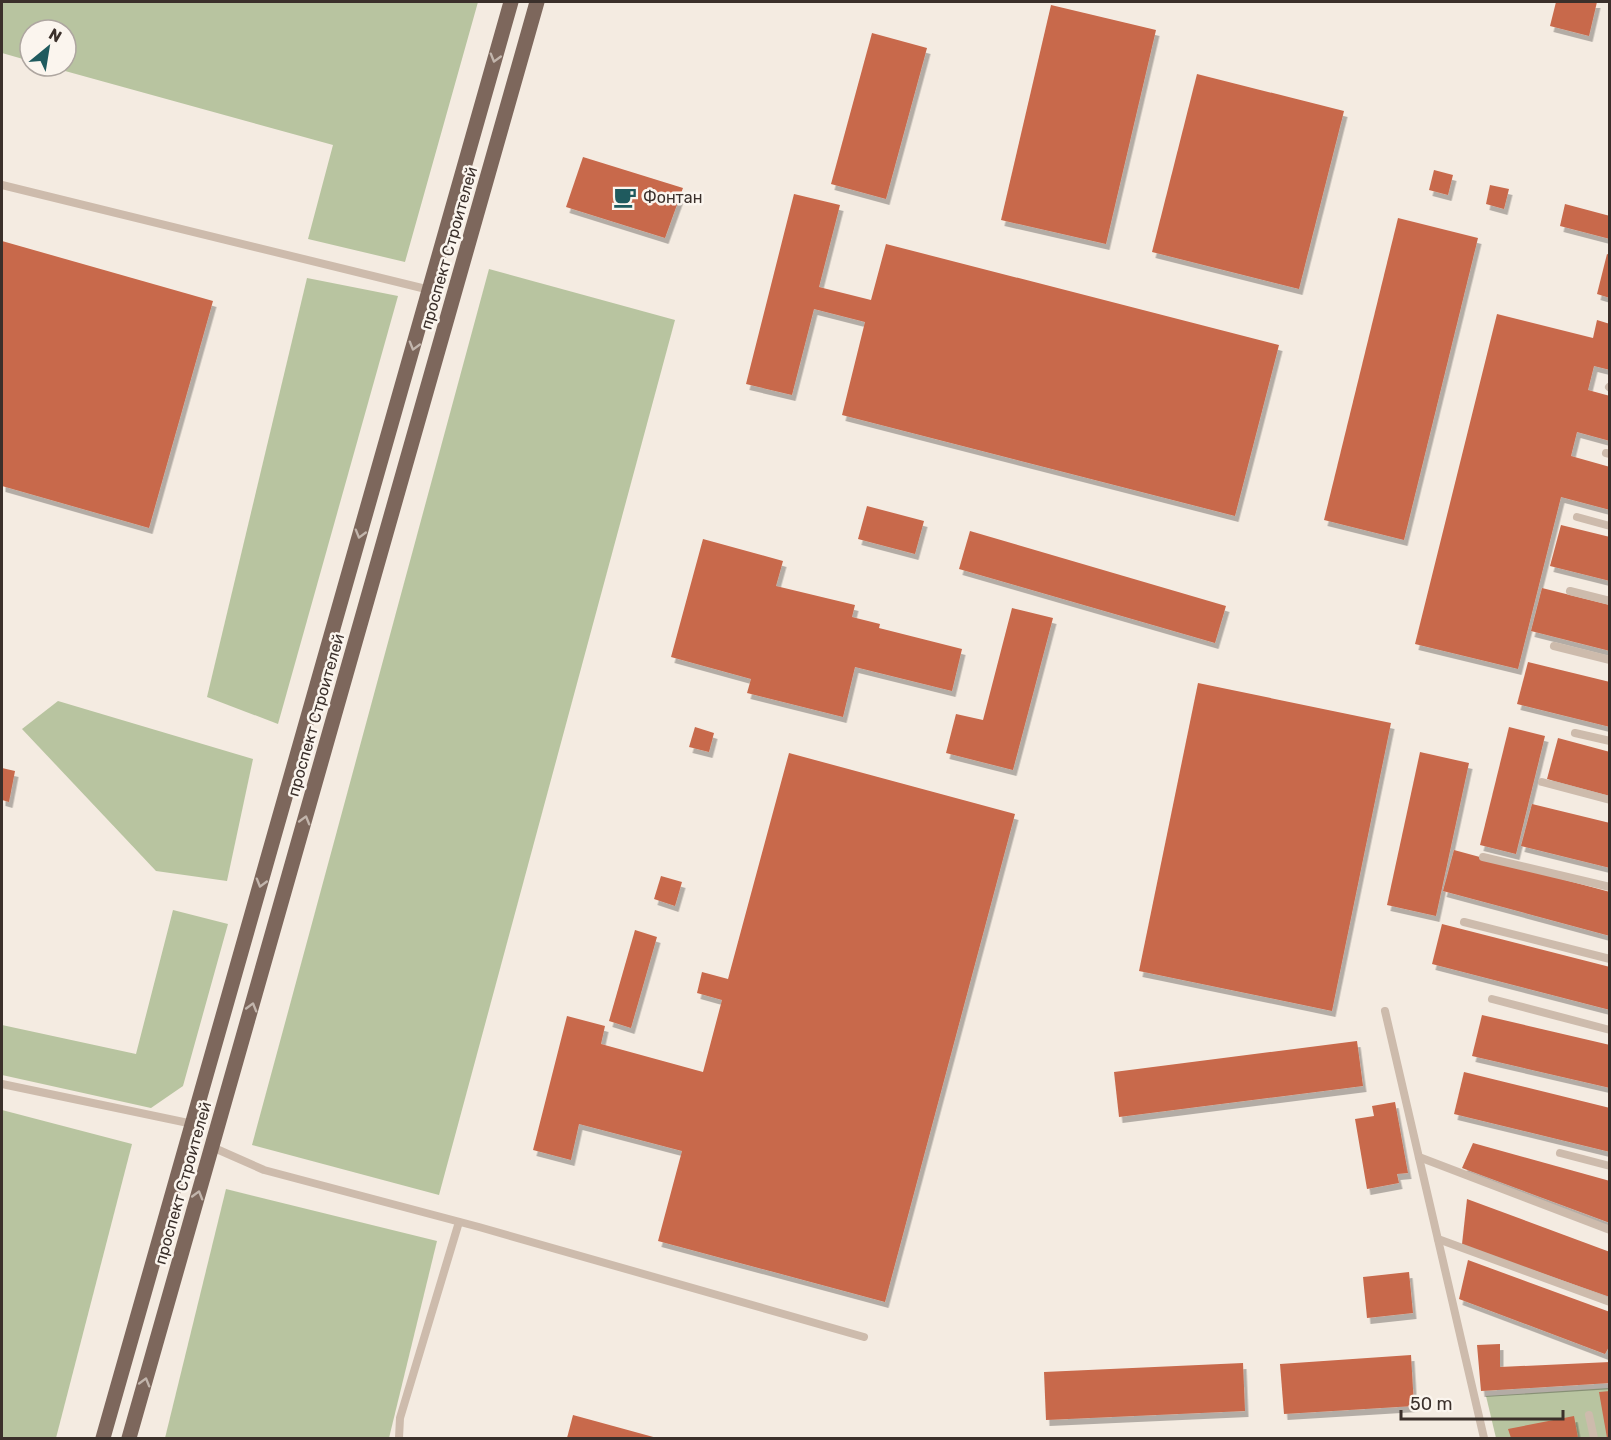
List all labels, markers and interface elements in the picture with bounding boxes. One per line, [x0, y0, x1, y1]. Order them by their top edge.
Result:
north arrow [18, 18, 78, 78]
text: N [46, 24, 65, 47]
one-way arrow [490, 52, 502, 63]
street label: проспект Строителей [417, 164, 481, 332]
cafe icon: Фонтан [612, 184, 638, 210]
place label: Фонтан [643, 188, 702, 207]
one-way arrow [408, 341, 421, 351]
one-way arrow [355, 528, 367, 539]
street label: проспект Строителей [284, 631, 348, 799]
one-way arrow [298, 815, 310, 825]
one-way arrow [256, 877, 268, 888]
one-way arrow [245, 1002, 257, 1013]
street label: проспект Строителей [151, 1099, 215, 1267]
one-way arrow [191, 1190, 203, 1201]
one-way arrow [138, 1377, 150, 1388]
scale bar [1401, 1383, 1563, 1421]
text: 50 m [1410, 1393, 1453, 1415]

